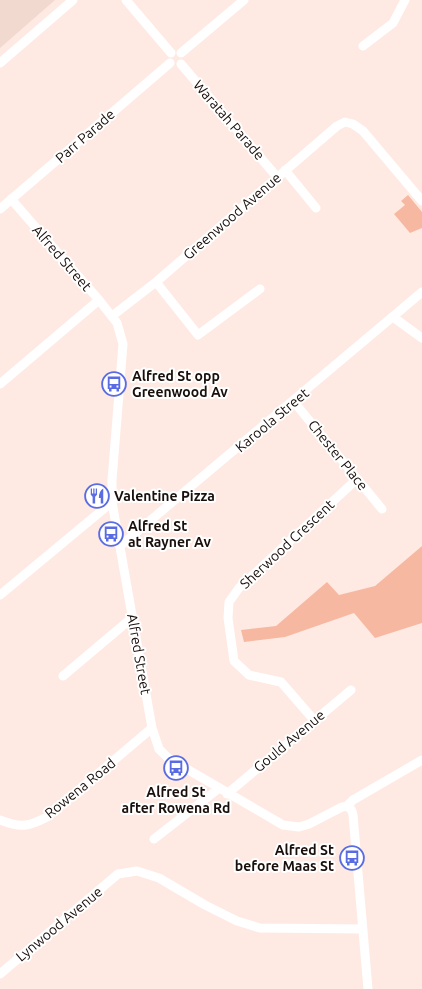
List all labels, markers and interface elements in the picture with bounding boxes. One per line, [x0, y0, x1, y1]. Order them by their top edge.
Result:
street label: Waratah Parade [190, 77, 268, 163]
street label: Parr Parade [52, 106, 118, 166]
street label: Greenwood Avenue [180, 169, 284, 263]
street label: Alfred Street [29, 222, 95, 294]
place label: Alfred St opp Greenwood Av [132, 368, 228, 400]
bus stop icon: Alfred St opp Greenwood Av [101, 371, 127, 397]
street label: Karoola Street [232, 384, 312, 455]
street label: Chester Place [305, 417, 371, 493]
restaurant icon: Valentine Pizza [84, 483, 110, 509]
place label: Valentine Pizza [114, 488, 215, 504]
street label: Sherwood Crescent [237, 496, 338, 592]
place label: Alfred St at Rayner Av [128, 518, 212, 550]
bus stop icon: Alfred St at Rayner Av [98, 521, 124, 547]
street label: Alfred Street [124, 612, 154, 696]
street label: Gould Avenue [250, 707, 328, 775]
street label: Rowena Road [41, 755, 119, 821]
bus stop icon: Alfred St after Rowena Rd [163, 755, 189, 781]
place label: Alfred St after Rowena Rd [122, 784, 230, 816]
place label: Alfred St before Maas St [235, 842, 334, 874]
bus stop icon: Alfred St before Maas St [339, 845, 365, 871]
street label: Lynwood Avenue [13, 883, 105, 965]

